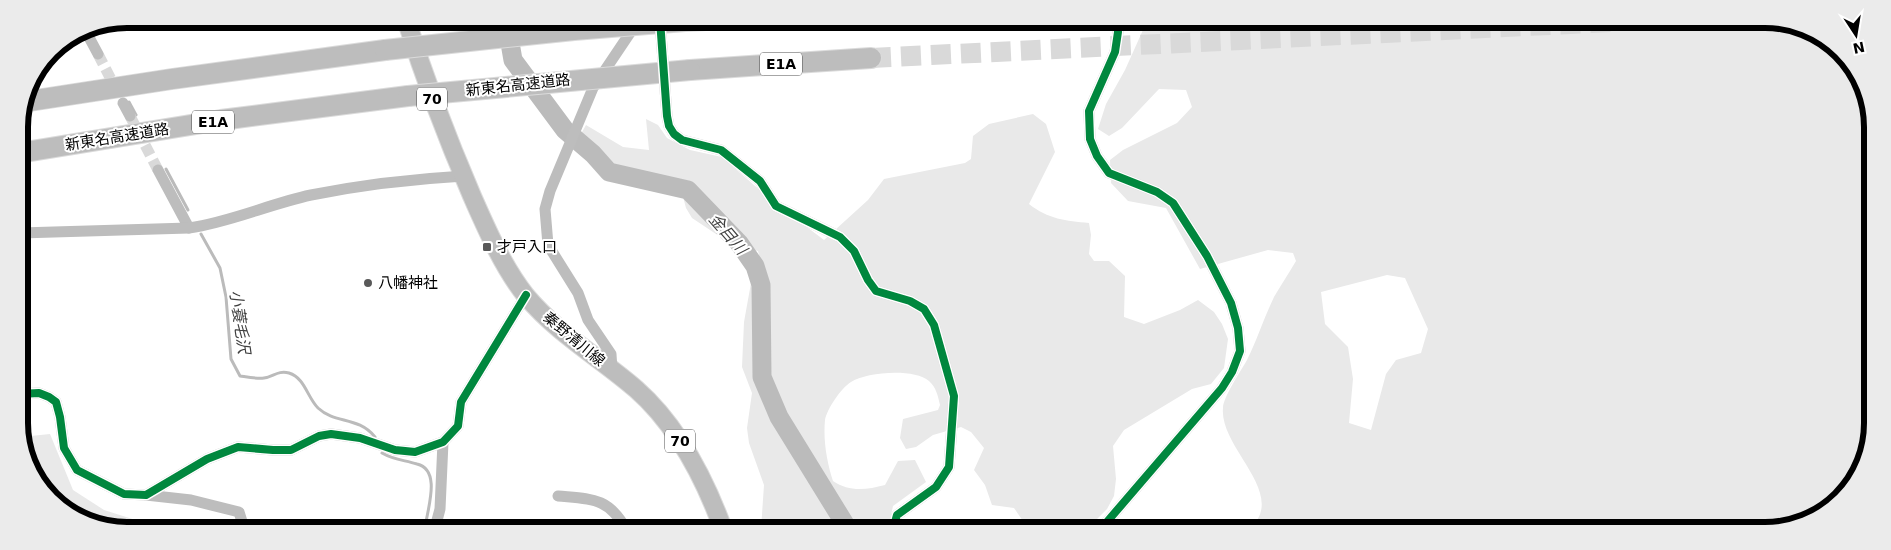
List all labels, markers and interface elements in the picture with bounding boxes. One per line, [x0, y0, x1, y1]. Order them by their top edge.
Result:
north arrow [1831, 10, 1881, 60]
text: N [1851, 39, 1866, 57]
road number: E1A [760, 52, 802, 76]
street label: 新東名高速道路 [465, 71, 571, 99]
road number: 70 [417, 88, 447, 110]
road number: E1A [192, 110, 234, 134]
street label: 新東名高速道路 [64, 120, 170, 154]
water label: 金目川 [705, 210, 752, 260]
place label: 才戸入口 [497, 238, 557, 256]
marker: 才戸入口 [481, 241, 493, 253]
place label: 八幡神社 [378, 274, 438, 292]
marker: 八幡神社 [362, 277, 374, 289]
water label: 小蓑毛沢 [226, 289, 254, 357]
street label: 秦野清川線 [539, 308, 609, 370]
road number: 70 [665, 430, 695, 452]

